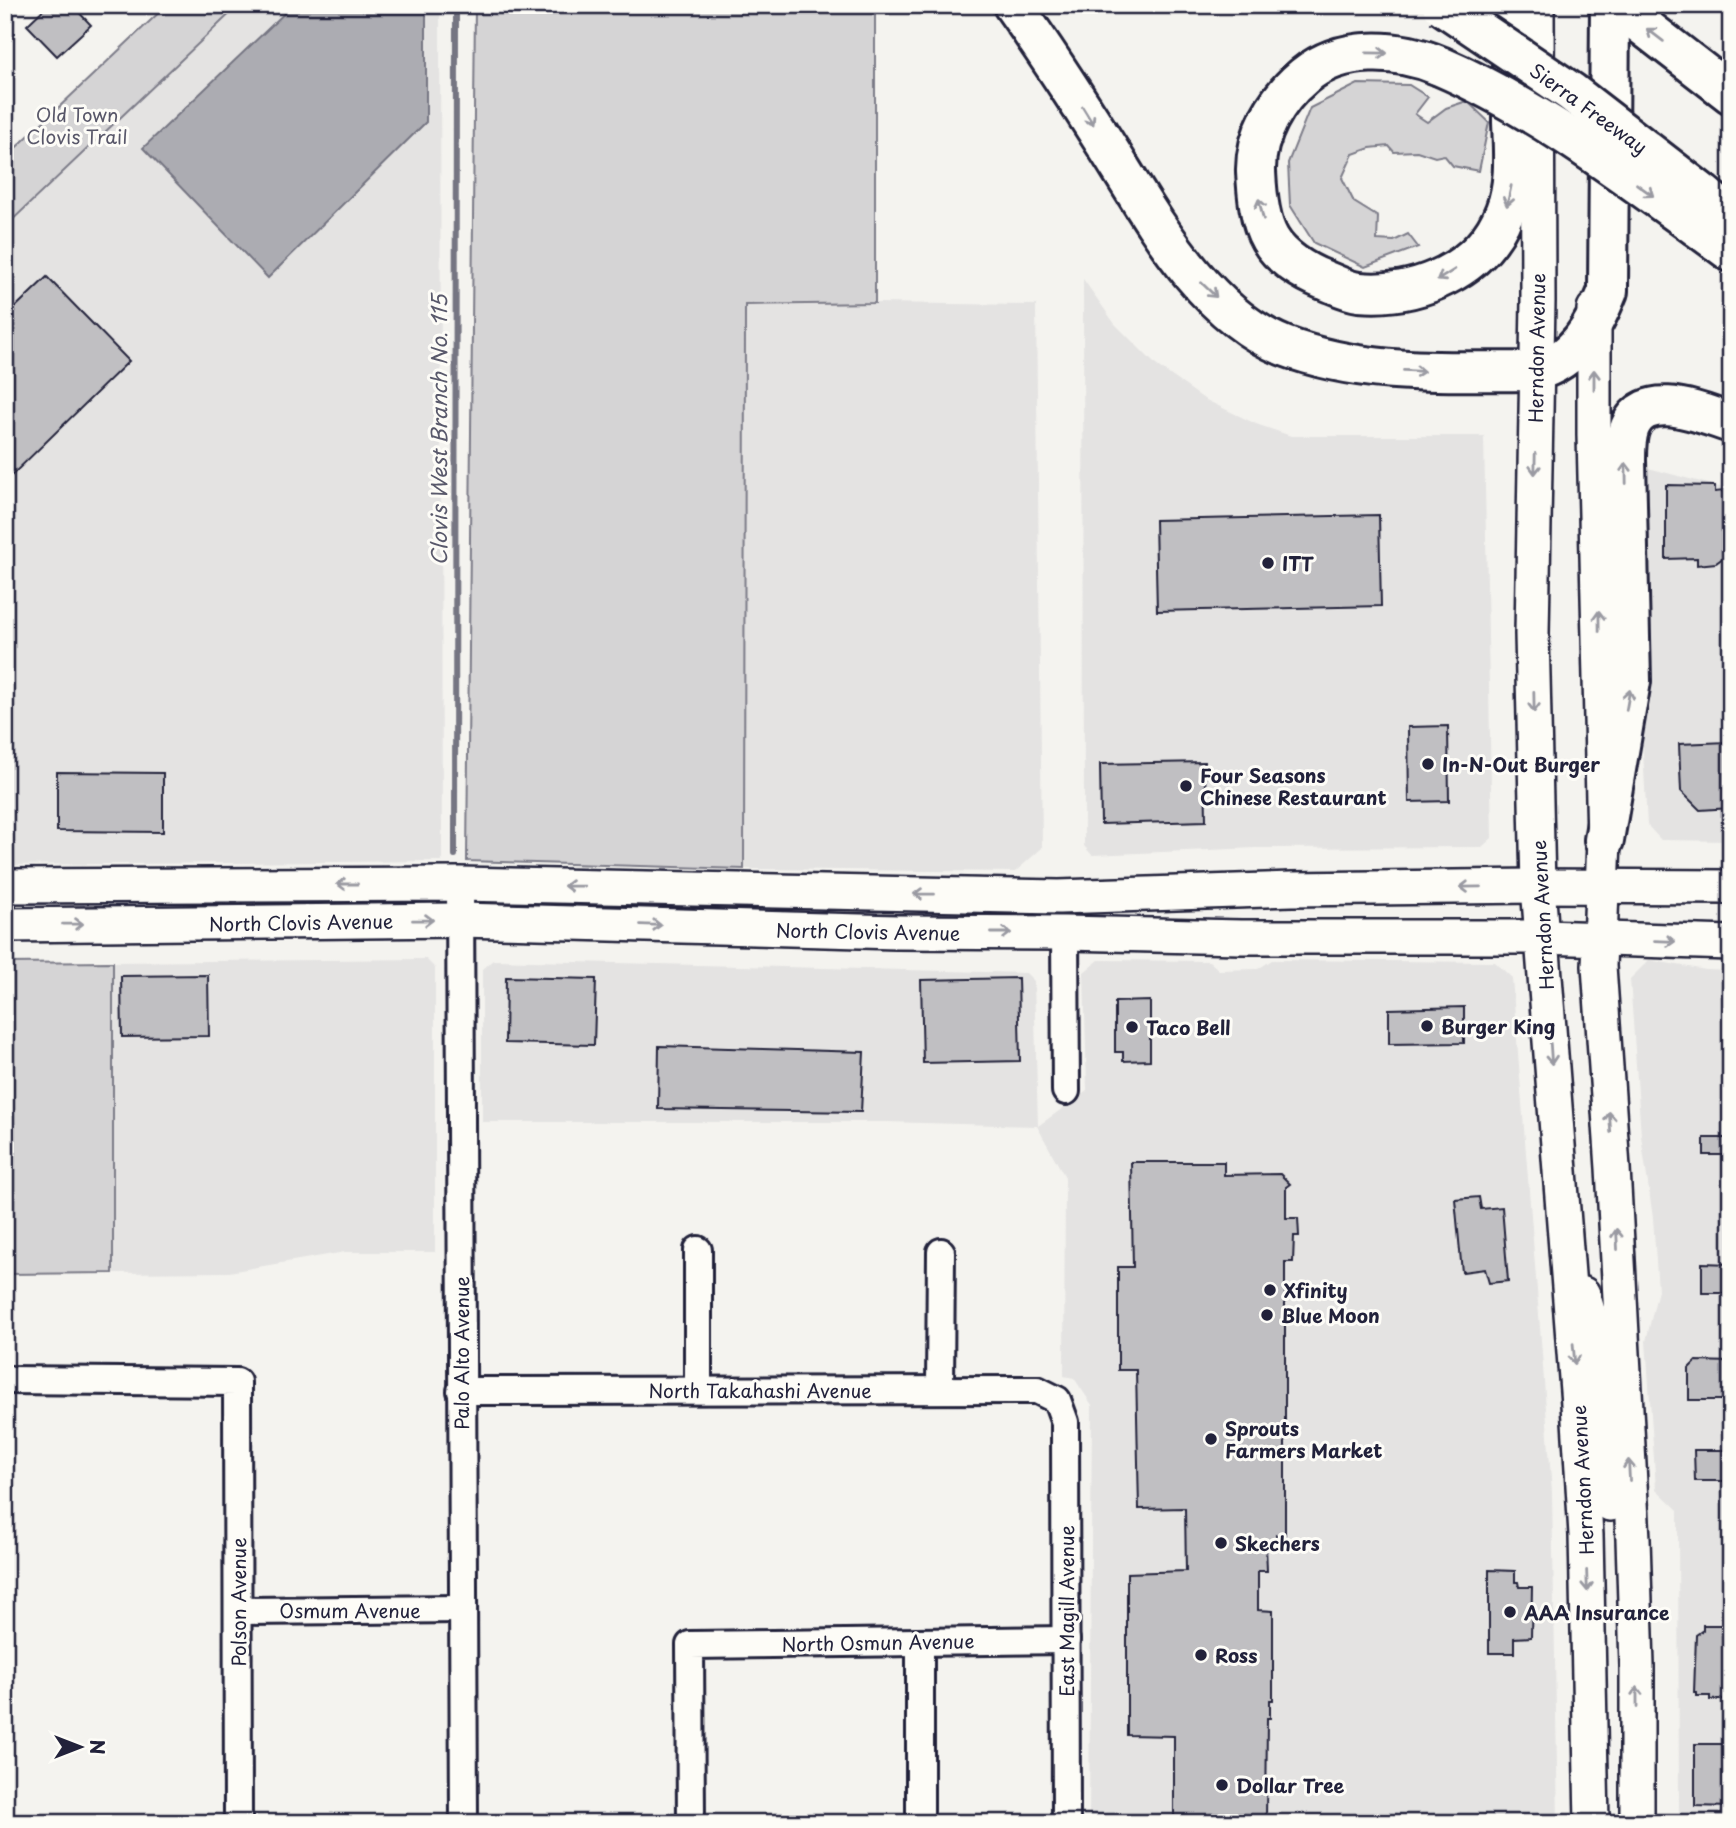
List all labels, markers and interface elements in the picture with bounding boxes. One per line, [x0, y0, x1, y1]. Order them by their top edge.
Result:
one-way arrow [1646, 27, 1664, 42]
one-way arrow [1365, 46, 1388, 59]
street label: Sierra Freeway [1524, 56, 1654, 160]
park label: Old Town Clovis Trail [26, 100, 128, 150]
one-way arrow [1080, 106, 1095, 125]
one-way arrow [1635, 182, 1653, 197]
one-way arrow [1501, 184, 1515, 207]
one-way arrow [1254, 198, 1267, 221]
one-way arrow [1436, 269, 1456, 283]
street label: Herndon Avenue [1521, 273, 1551, 423]
one-way arrow [1200, 282, 1217, 299]
water label: Clovis West Branch No. 115 [422, 292, 454, 565]
one-way arrow [1403, 364, 1426, 377]
one-way arrow [1587, 369, 1601, 392]
one-way arrow [1528, 452, 1541, 475]
one-way arrow [1619, 461, 1633, 484]
place label: ITT [1282, 549, 1314, 577]
marker: ITT [1260, 555, 1276, 571]
one-way arrow [1592, 610, 1605, 633]
one-way arrow [1622, 689, 1635, 712]
one-way arrow [1527, 690, 1540, 713]
place label: In-N-Out Burger [1442, 750, 1600, 778]
marker: In-N-Out Burger [1420, 756, 1436, 772]
place label: Four Seasons Chinese Restaurant [1200, 761, 1387, 811]
marker: Four Seasons Chinese Restaurant [1178, 778, 1194, 794]
street label: Herndon Avenue [1524, 839, 1560, 991]
one-way arrow [336, 877, 359, 891]
one-way arrow [563, 880, 586, 893]
one-way arrow [1459, 880, 1482, 894]
one-way arrow [913, 887, 936, 901]
street label: North Clovis Avenue [209, 906, 393, 938]
one-way arrow [412, 913, 435, 927]
street label: North Clovis Avenue [776, 915, 960, 947]
one-way arrow [62, 917, 85, 931]
one-way arrow [639, 919, 662, 932]
one-way arrow [989, 926, 1012, 940]
one-way arrow [1654, 934, 1677, 947]
place label: Burger King [1441, 1012, 1555, 1040]
place label: Taco Bell [1146, 1013, 1231, 1041]
marker: Burger King [1419, 1018, 1435, 1034]
marker: Taco Bell [1124, 1019, 1140, 1035]
one-way arrow [1545, 1042, 1558, 1065]
one-way arrow [1603, 1112, 1616, 1134]
one-way arrow [1610, 1228, 1623, 1250]
street label: Palo Alto Avenue [447, 1276, 475, 1430]
place label: Xfinity [1284, 1276, 1348, 1304]
marker: Xfinity [1262, 1282, 1278, 1298]
place label: Blue Moon [1281, 1301, 1380, 1329]
marker: Blue Moon [1259, 1307, 1275, 1323]
one-way arrow [1568, 1342, 1581, 1365]
street label: North Takahashi Avenue [648, 1376, 872, 1404]
street label: Herndon Avenue [1564, 1404, 1600, 1556]
place label: Sprouts Farmers Market [1225, 1414, 1382, 1464]
marker: Sprouts Farmers Market [1203, 1431, 1219, 1447]
one-way arrow [1623, 1458, 1636, 1481]
street label: East Magill Avenue [1052, 1525, 1080, 1697]
place label: Skechers [1235, 1529, 1320, 1557]
marker: Skechers [1213, 1535, 1229, 1551]
street label: Polson Avenue [224, 1538, 252, 1667]
one-way arrow [1581, 1570, 1594, 1593]
street label: Osmum Avenue [279, 1596, 421, 1624]
place label: AAA Insurance [1523, 1598, 1669, 1626]
marker: AAA Insurance [1502, 1604, 1518, 1620]
street label: North Osmun Avenue [781, 1626, 975, 1658]
place label: Ross [1215, 1641, 1257, 1669]
marker: Ross [1193, 1647, 1209, 1663]
one-way arrow [1630, 1686, 1644, 1709]
north arrow [46, 1713, 116, 1783]
text: N [84, 1739, 112, 1755]
place label: Dollar Tree [1236, 1771, 1345, 1799]
marker: Dollar Tree [1214, 1777, 1230, 1793]

